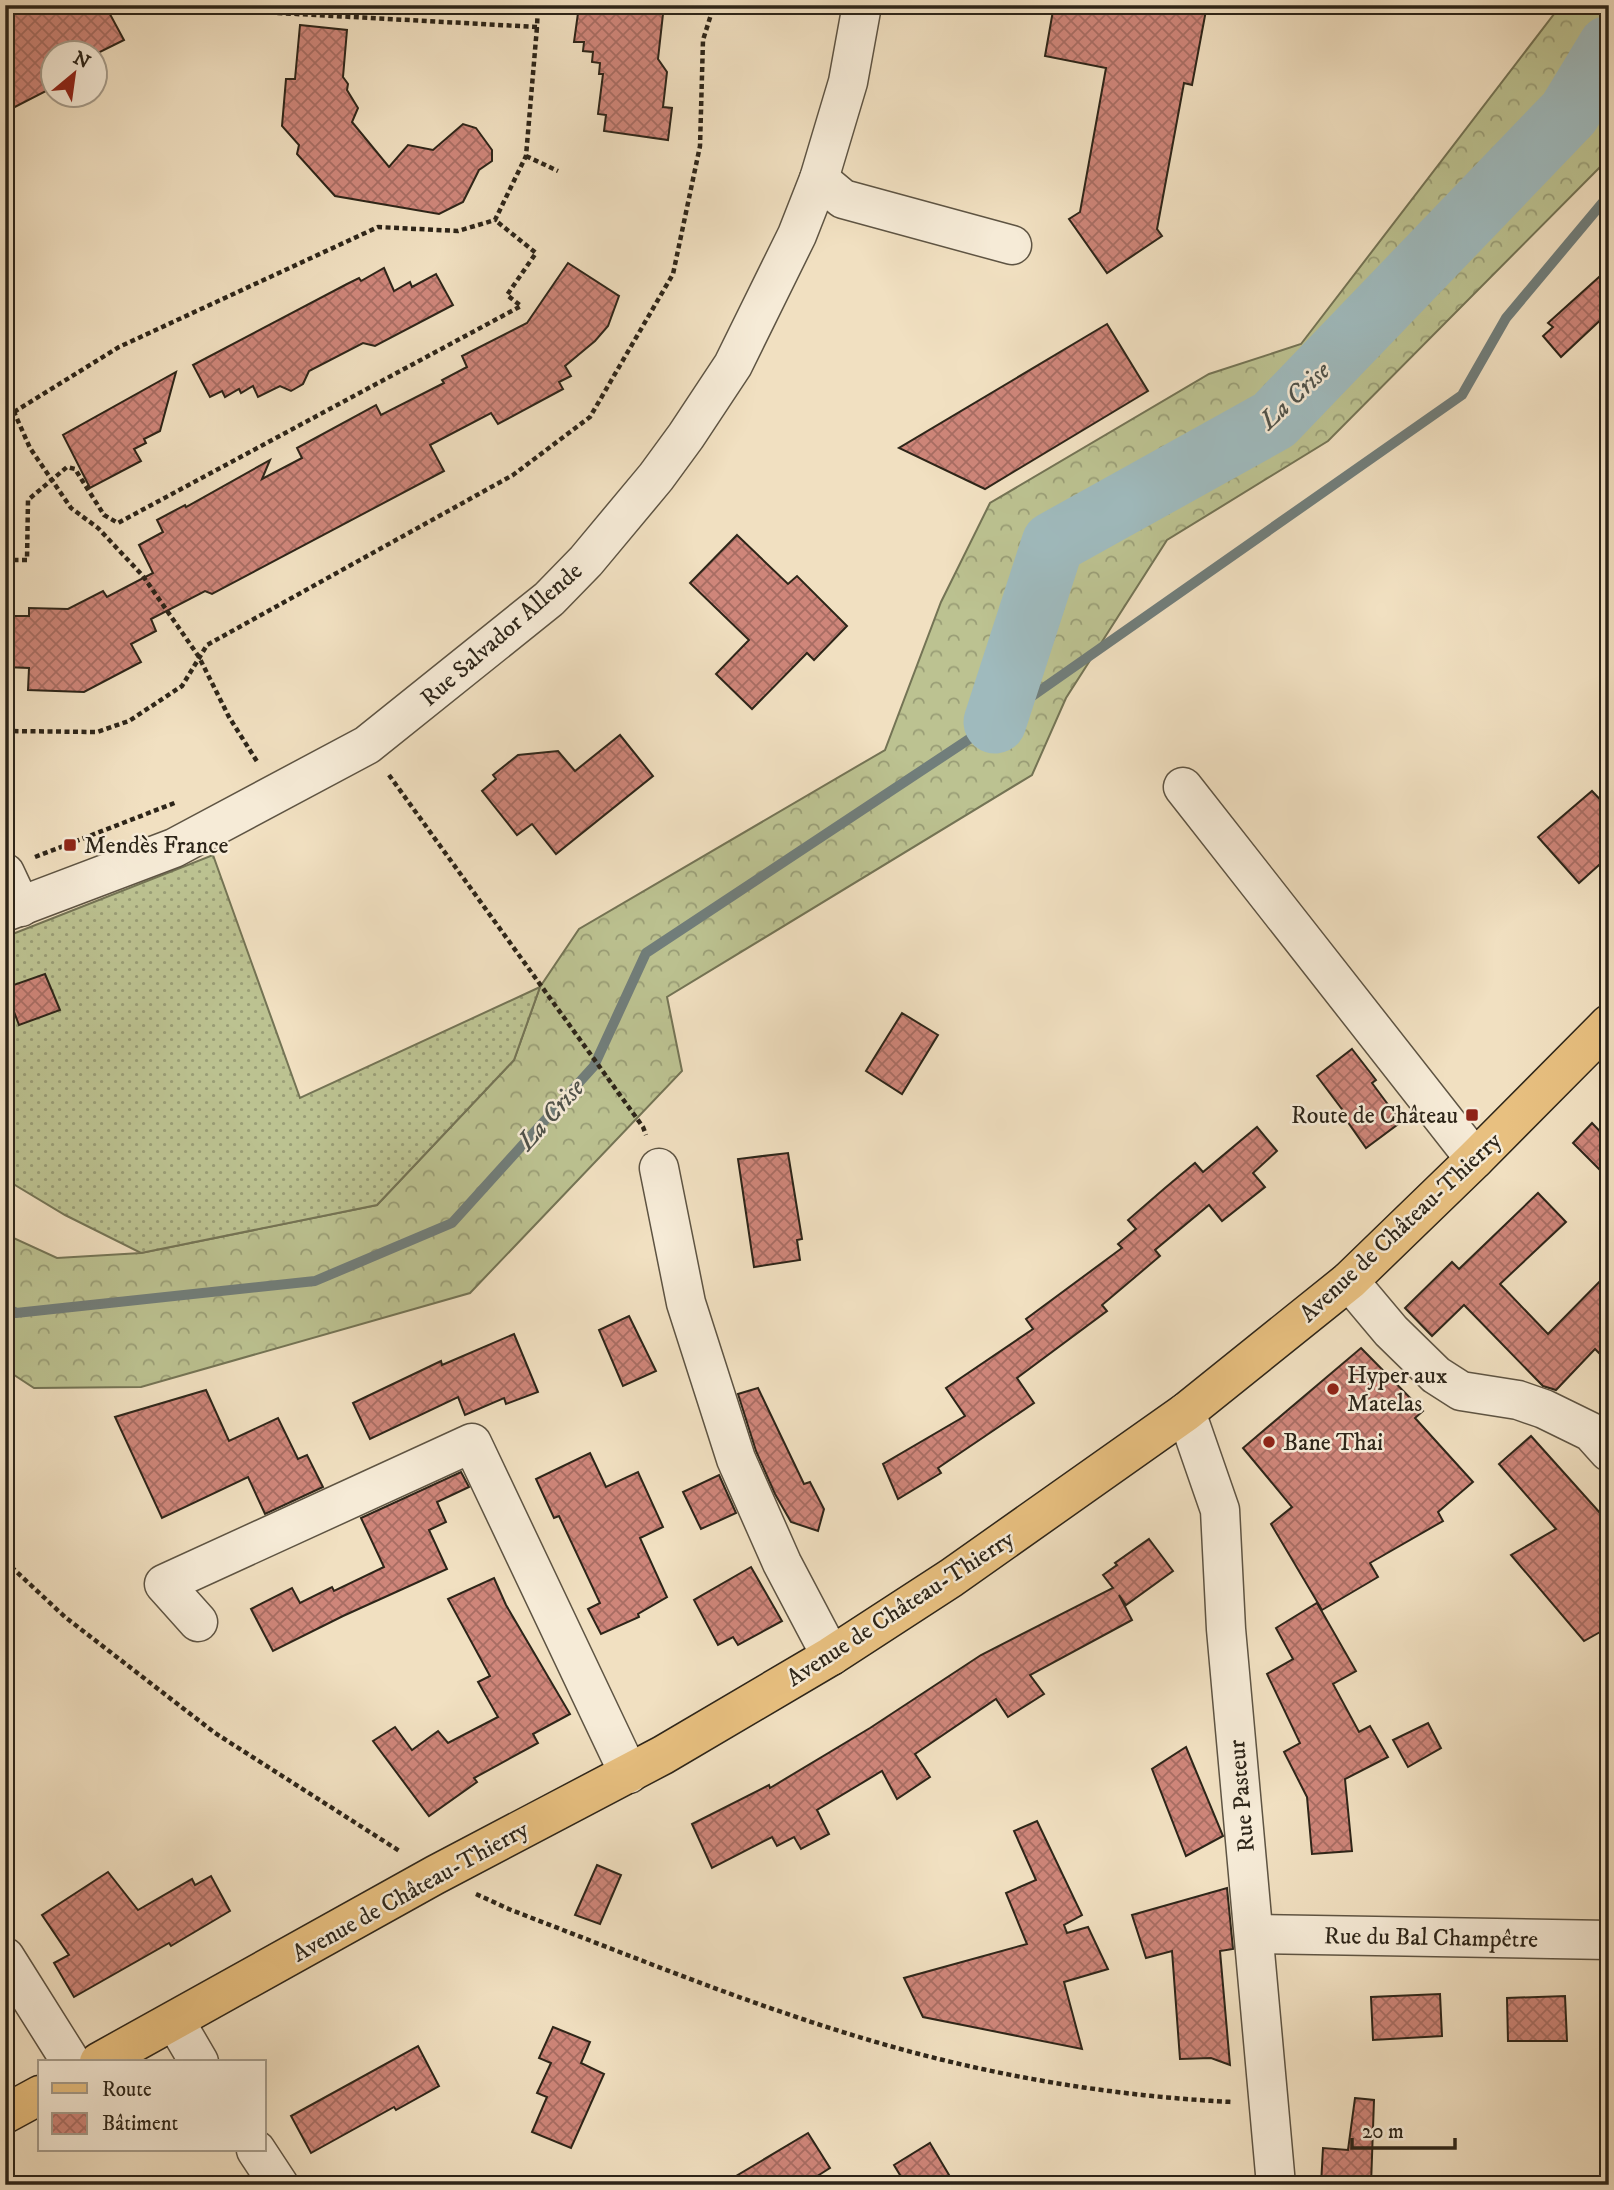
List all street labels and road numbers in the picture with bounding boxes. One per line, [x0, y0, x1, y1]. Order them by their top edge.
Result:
street label: Rue Salvador Allende [415, 556, 589, 713]
street label: Avenue de Château-Thierry [1293, 1126, 1508, 1329]
street label: Avenue de Château-Thierry [781, 1524, 1021, 1694]
street label: Rue Pasteur [1222, 1738, 1262, 1853]
street label: Avenue de Château-Thierry [287, 1814, 534, 1969]
street label: Rue du Bal Champêtre [1324, 1921, 1538, 1955]

